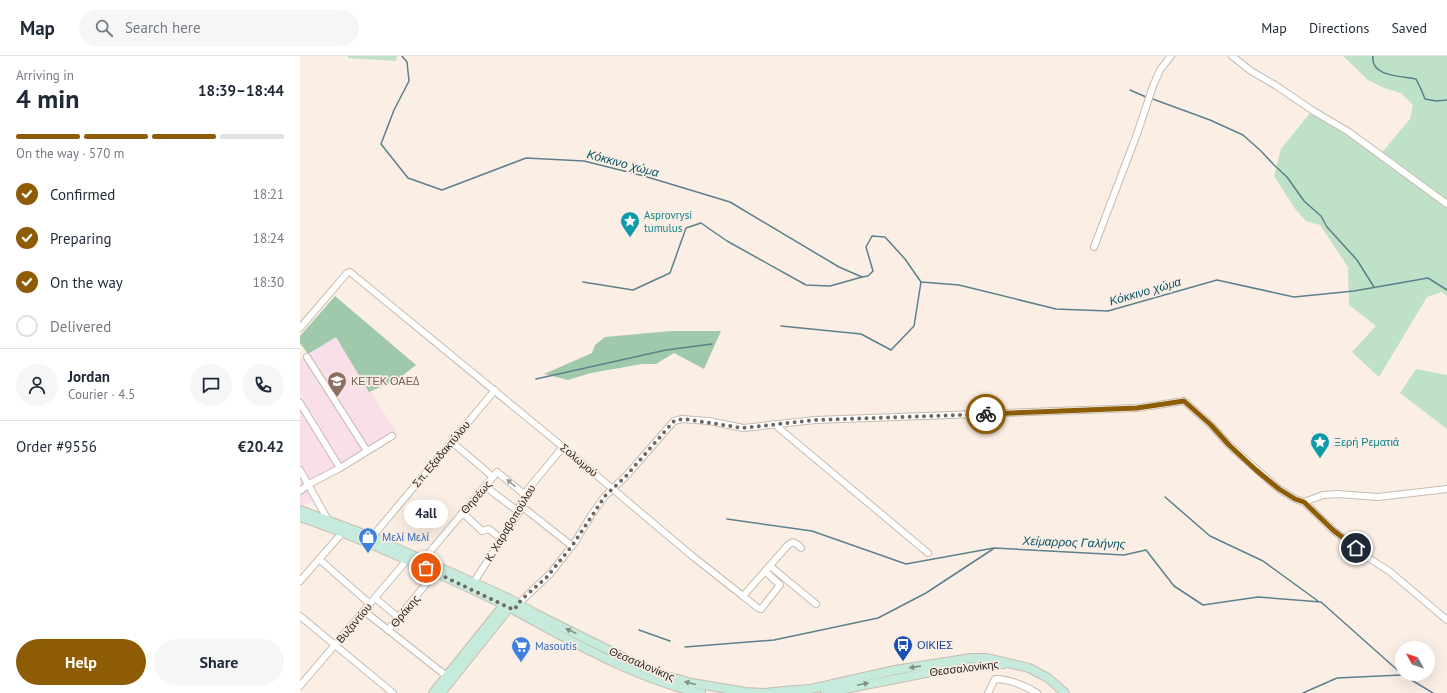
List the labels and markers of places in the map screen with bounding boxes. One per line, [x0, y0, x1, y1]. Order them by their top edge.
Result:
place label: Asprovrysi tumulus [644, 208, 692, 235]
place icon: Asprovrysi tumulus [619, 210, 641, 238]
school or university icon: ΚΕΤΕΚ ΟΑΕΔ [326, 370, 348, 398]
place label: ΚΕΤΕΚ ΟΑΕΔ [351, 374, 420, 388]
place icon: Ξερή Ρεματιά [1309, 431, 1331, 459]
place label: Ξερή Ρεματιά [1334, 435, 1400, 449]
callout: 4all [404, 500, 448, 528]
shop icon: Μελί Μελί [357, 526, 379, 554]
place label: Μελί Μελί [382, 530, 430, 544]
pin [1339, 531, 1373, 565]
pin [409, 551, 443, 585]
bus stop icon: ΟΙΚΙΕΣ [892, 634, 914, 662]
supermarket icon: Masoutis [510, 635, 532, 663]
place label: ΟΙΚΙΕΣ [917, 638, 953, 652]
place label: Masoutis [535, 639, 577, 653]

